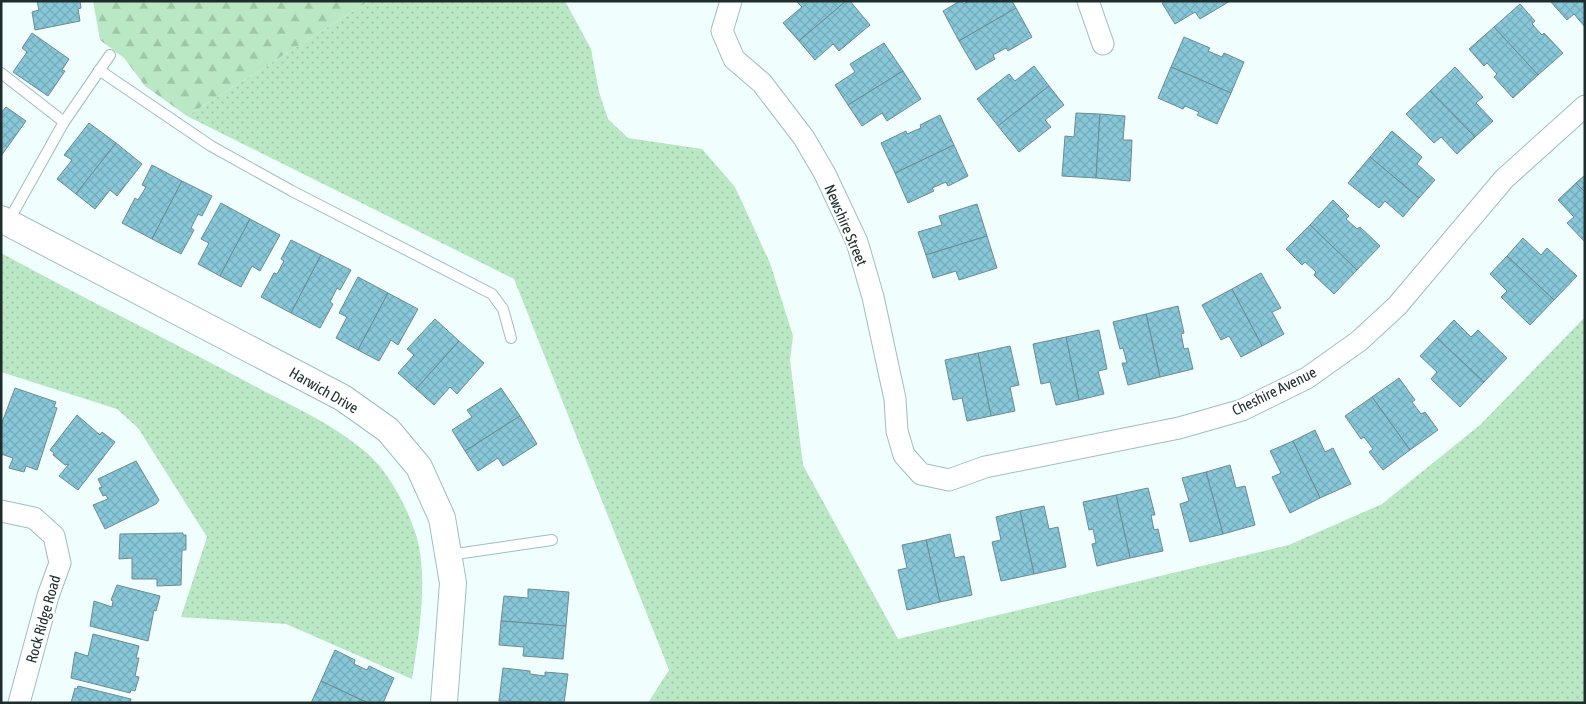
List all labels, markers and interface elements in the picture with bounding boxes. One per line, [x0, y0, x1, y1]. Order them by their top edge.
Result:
street label: Newshire Street [821, 182, 871, 268]
street label: Cheshire Avenue [1229, 363, 1319, 419]
street label: Harwich Drive [287, 364, 362, 417]
street label: Rock Ridge Road [22, 573, 64, 665]

